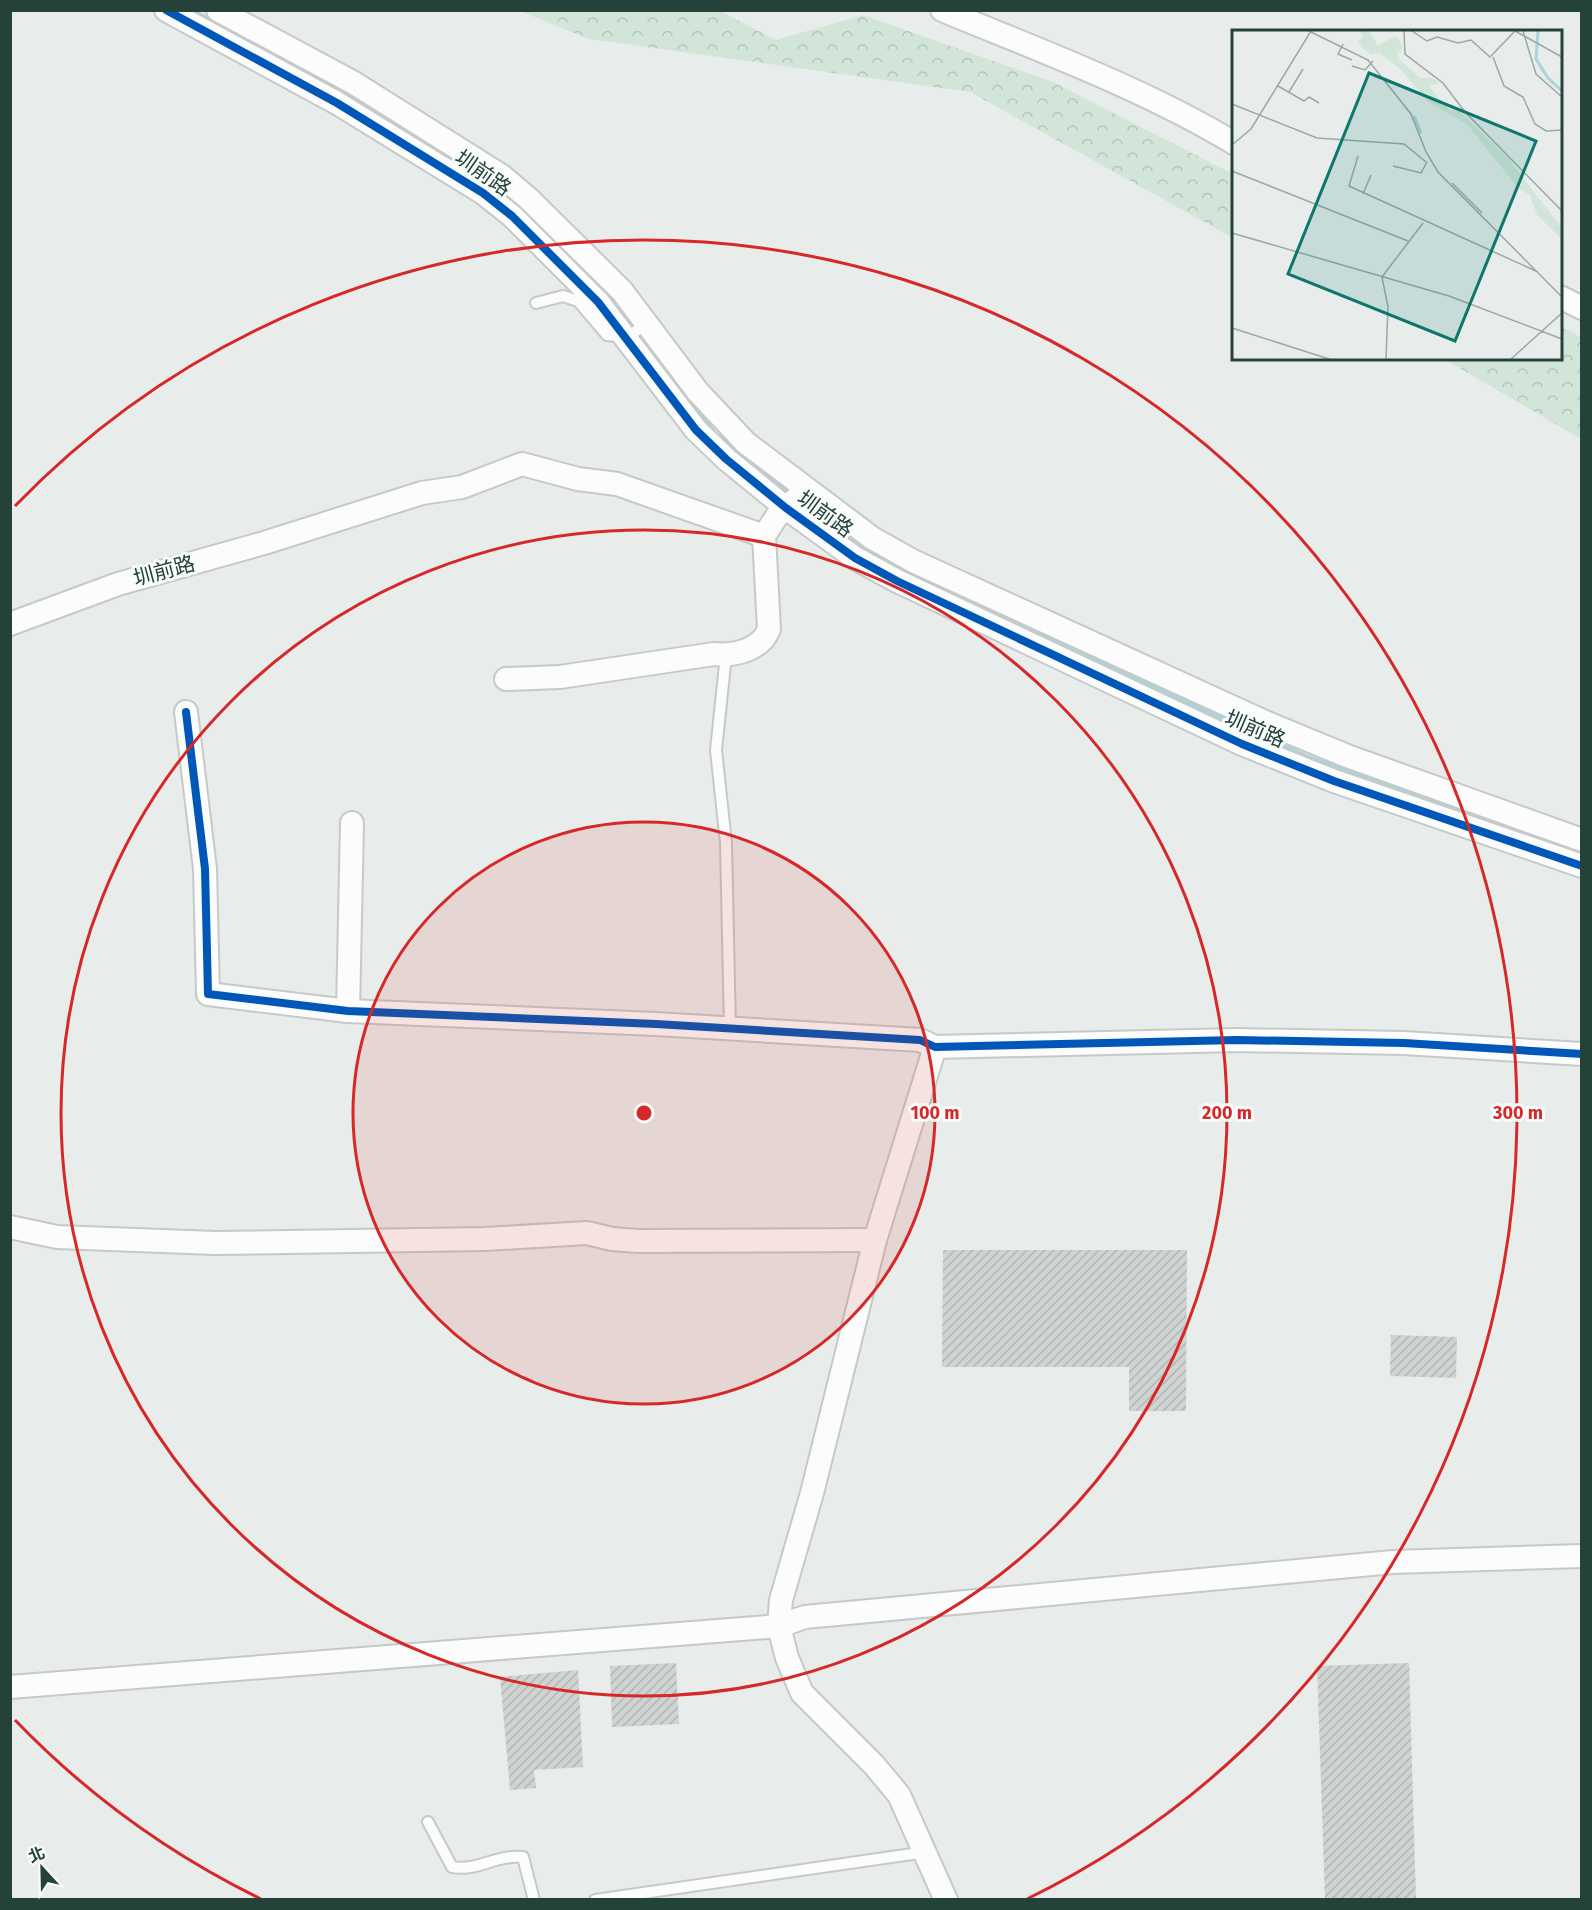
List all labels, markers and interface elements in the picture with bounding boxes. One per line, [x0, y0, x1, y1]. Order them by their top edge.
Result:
inset map [1232, 30, 1562, 360]
street label: 圳前路 [450, 144, 516, 202]
street label: 圳前路 [792, 485, 858, 543]
street label: 圳前路 [130, 550, 198, 592]
street label: 圳前路 [1221, 705, 1289, 753]
text: 100 m [911, 1102, 959, 1124]
text: 200 m [1202, 1102, 1252, 1124]
text: 300 m [1492, 1102, 1543, 1124]
centre of rings [634, 1103, 654, 1123]
north arrow [12, 1838, 72, 1898]
text: 北 [26, 1843, 48, 1866]

